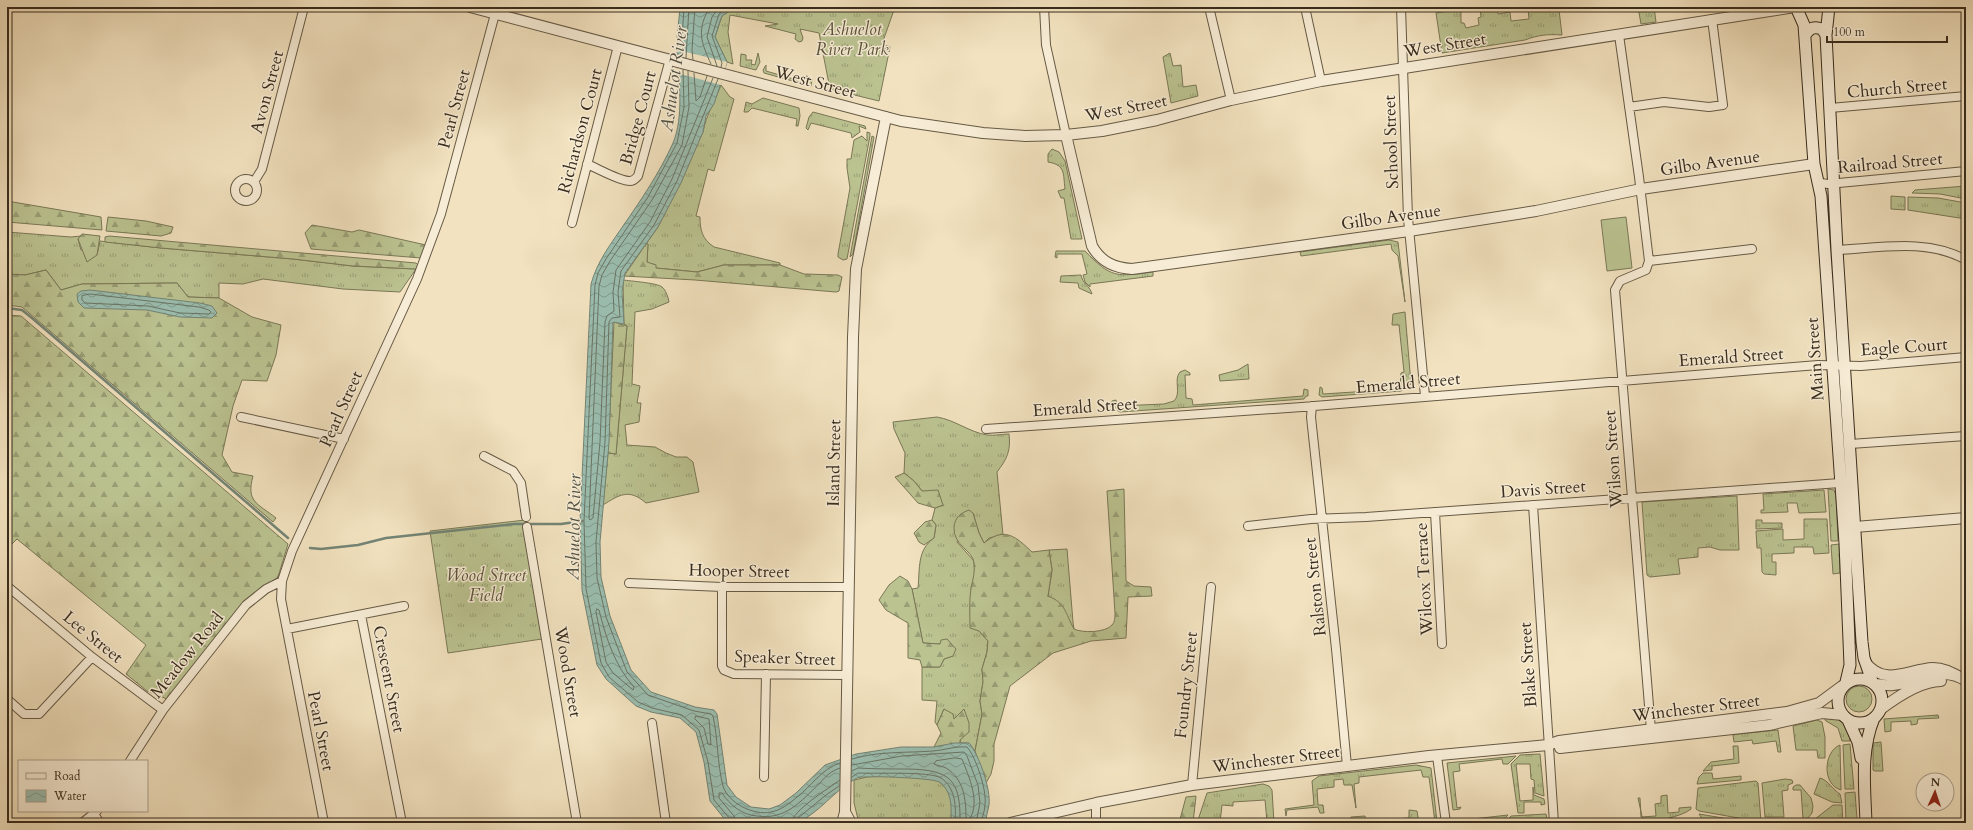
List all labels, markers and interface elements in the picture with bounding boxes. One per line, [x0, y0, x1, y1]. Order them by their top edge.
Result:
park label: Ashuelot River Park [815, 18, 889, 61]
scale bar [1827, 18, 1947, 44]
water label: Ashuelot River [654, 23, 694, 134]
text: 100 m [1833, 24, 1866, 40]
street label: West Street [1401, 27, 1488, 63]
street label: Avon Street [245, 47, 289, 136]
street label: West Street [771, 60, 859, 104]
street label: Richardson Court [552, 65, 608, 196]
street label: Pearl Street [432, 66, 476, 151]
street label: Bridge Court [614, 68, 662, 168]
street label: Church Street [1846, 72, 1949, 104]
street label: West Street [1082, 89, 1170, 127]
street label: School Street [1378, 94, 1404, 189]
street label: Gilbo Avenue [1659, 145, 1761, 181]
street label: Railroad Street [1836, 147, 1944, 179]
street label: Gilbo Avenue [1340, 199, 1442, 235]
street label: Main Street [1801, 316, 1829, 401]
street label: Eagle Court [1860, 332, 1949, 362]
street label: Emerald Street [1678, 342, 1785, 372]
street label: Pearl Street [314, 367, 368, 451]
street label: Emerald Street [1355, 367, 1462, 399]
street label: Emerald Street [1032, 392, 1139, 422]
street label: Wilson Street [1598, 409, 1628, 510]
street label: Island Street [822, 419, 846, 507]
water label: Ashuelot River [561, 472, 587, 581]
street label: Davis Street [1499, 474, 1587, 503]
street label: Wilcox Terrace [1410, 522, 1439, 637]
street label: Ralston Street [1298, 536, 1332, 637]
street label: Hooper Street [688, 559, 790, 583]
park label: Wood Street Field [446, 564, 527, 607]
street label: Lee Street [58, 606, 128, 669]
street label: Meadow Road [145, 607, 229, 703]
street label: Blake Street [1514, 621, 1542, 708]
street label: Crescent Street [367, 624, 411, 735]
street label: Wood Street [549, 624, 587, 720]
street label: Foundry Street [1169, 630, 1203, 740]
street label: Speaker Street [734, 645, 837, 671]
street label: Pearl Street [302, 689, 340, 774]
street label: Winchester Street [1630, 689, 1762, 727]
street label: Winchester Street [1210, 740, 1342, 778]
legend [18, 760, 148, 812]
text: Road [54, 768, 81, 784]
north arrow [1915, 772, 1955, 812]
text: N [1930, 775, 1941, 790]
text: Water [53, 788, 87, 804]

